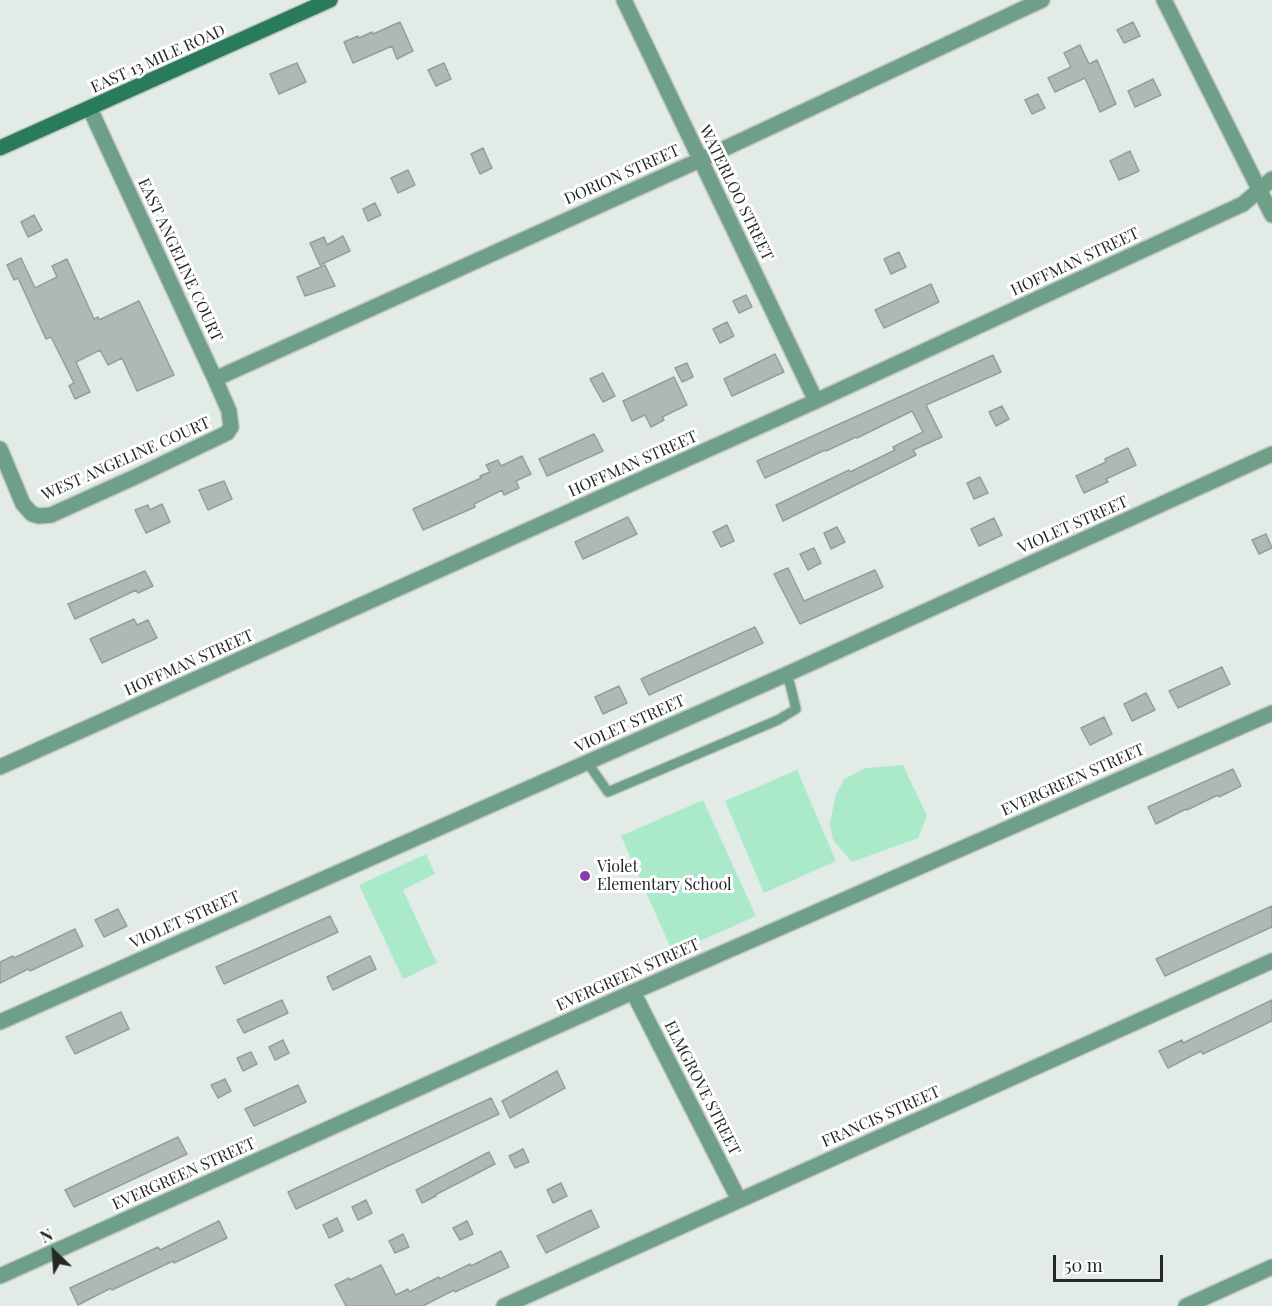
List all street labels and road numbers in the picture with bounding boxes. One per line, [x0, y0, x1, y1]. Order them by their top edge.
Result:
street label: EAST 13 MILE ROAD [88, 21, 228, 97]
street label: WATERLOO STREET [695, 122, 777, 264]
street label: DORION STREET [561, 141, 683, 209]
street label: EAST ANGELINE COURT [134, 175, 226, 345]
street label: HOFFMAN STREET [1008, 224, 1142, 300]
street label: WEST ANGELINE COURT [39, 413, 213, 505]
street label: HOFFMAN STREET [565, 427, 701, 501]
street label: VIOLET STREET [1015, 492, 1131, 558]
street label: HOFFMAN STREET [121, 626, 257, 700]
street label: VIOLET STREET [572, 691, 688, 757]
street label: EVERGREEN STREET [998, 740, 1148, 820]
street label: VIOLET STREET [127, 887, 243, 953]
street label: EVERGREEN STREET [553, 935, 703, 1015]
street label: ELMGROVE STREET [660, 1018, 744, 1158]
street label: FRANCIS STREET [819, 1082, 943, 1152]
street label: EVERGREEN STREET [109, 1134, 259, 1214]

